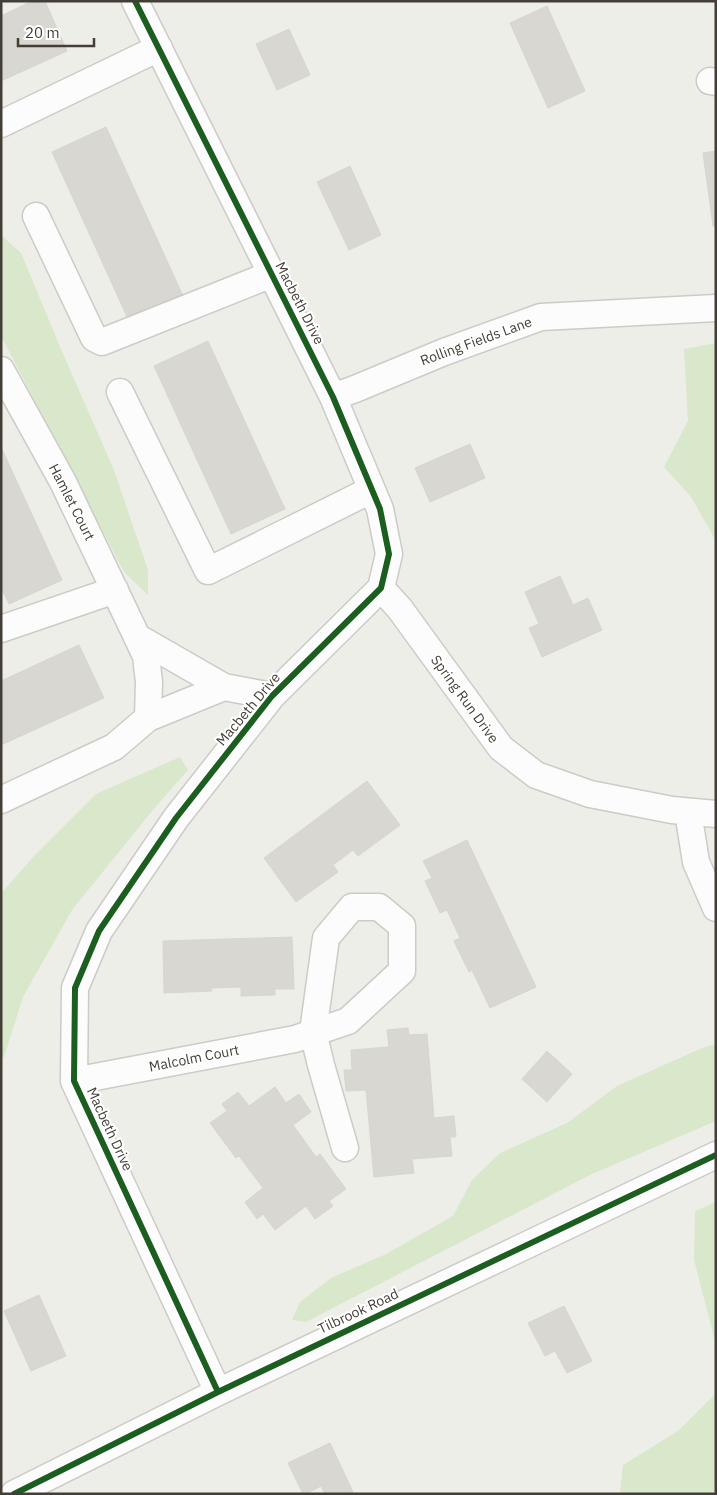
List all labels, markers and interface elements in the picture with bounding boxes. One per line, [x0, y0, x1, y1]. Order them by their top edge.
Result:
scale bar [18, 15, 94, 47]
text: 20 m [25, 23, 60, 42]
street label: Macbeth Drive [271, 259, 329, 348]
street label: Rolling Fields Lane [418, 312, 535, 370]
street label: Hamlet Court [45, 461, 99, 544]
street label: Spring Run Drive [427, 652, 503, 747]
street label: Macbeth Drive [212, 668, 284, 749]
street label: Malcolm Court [147, 1040, 241, 1076]
street label: Macbeth Drive [83, 1084, 137, 1174]
street label: Tilbrook Road [315, 1284, 401, 1338]

